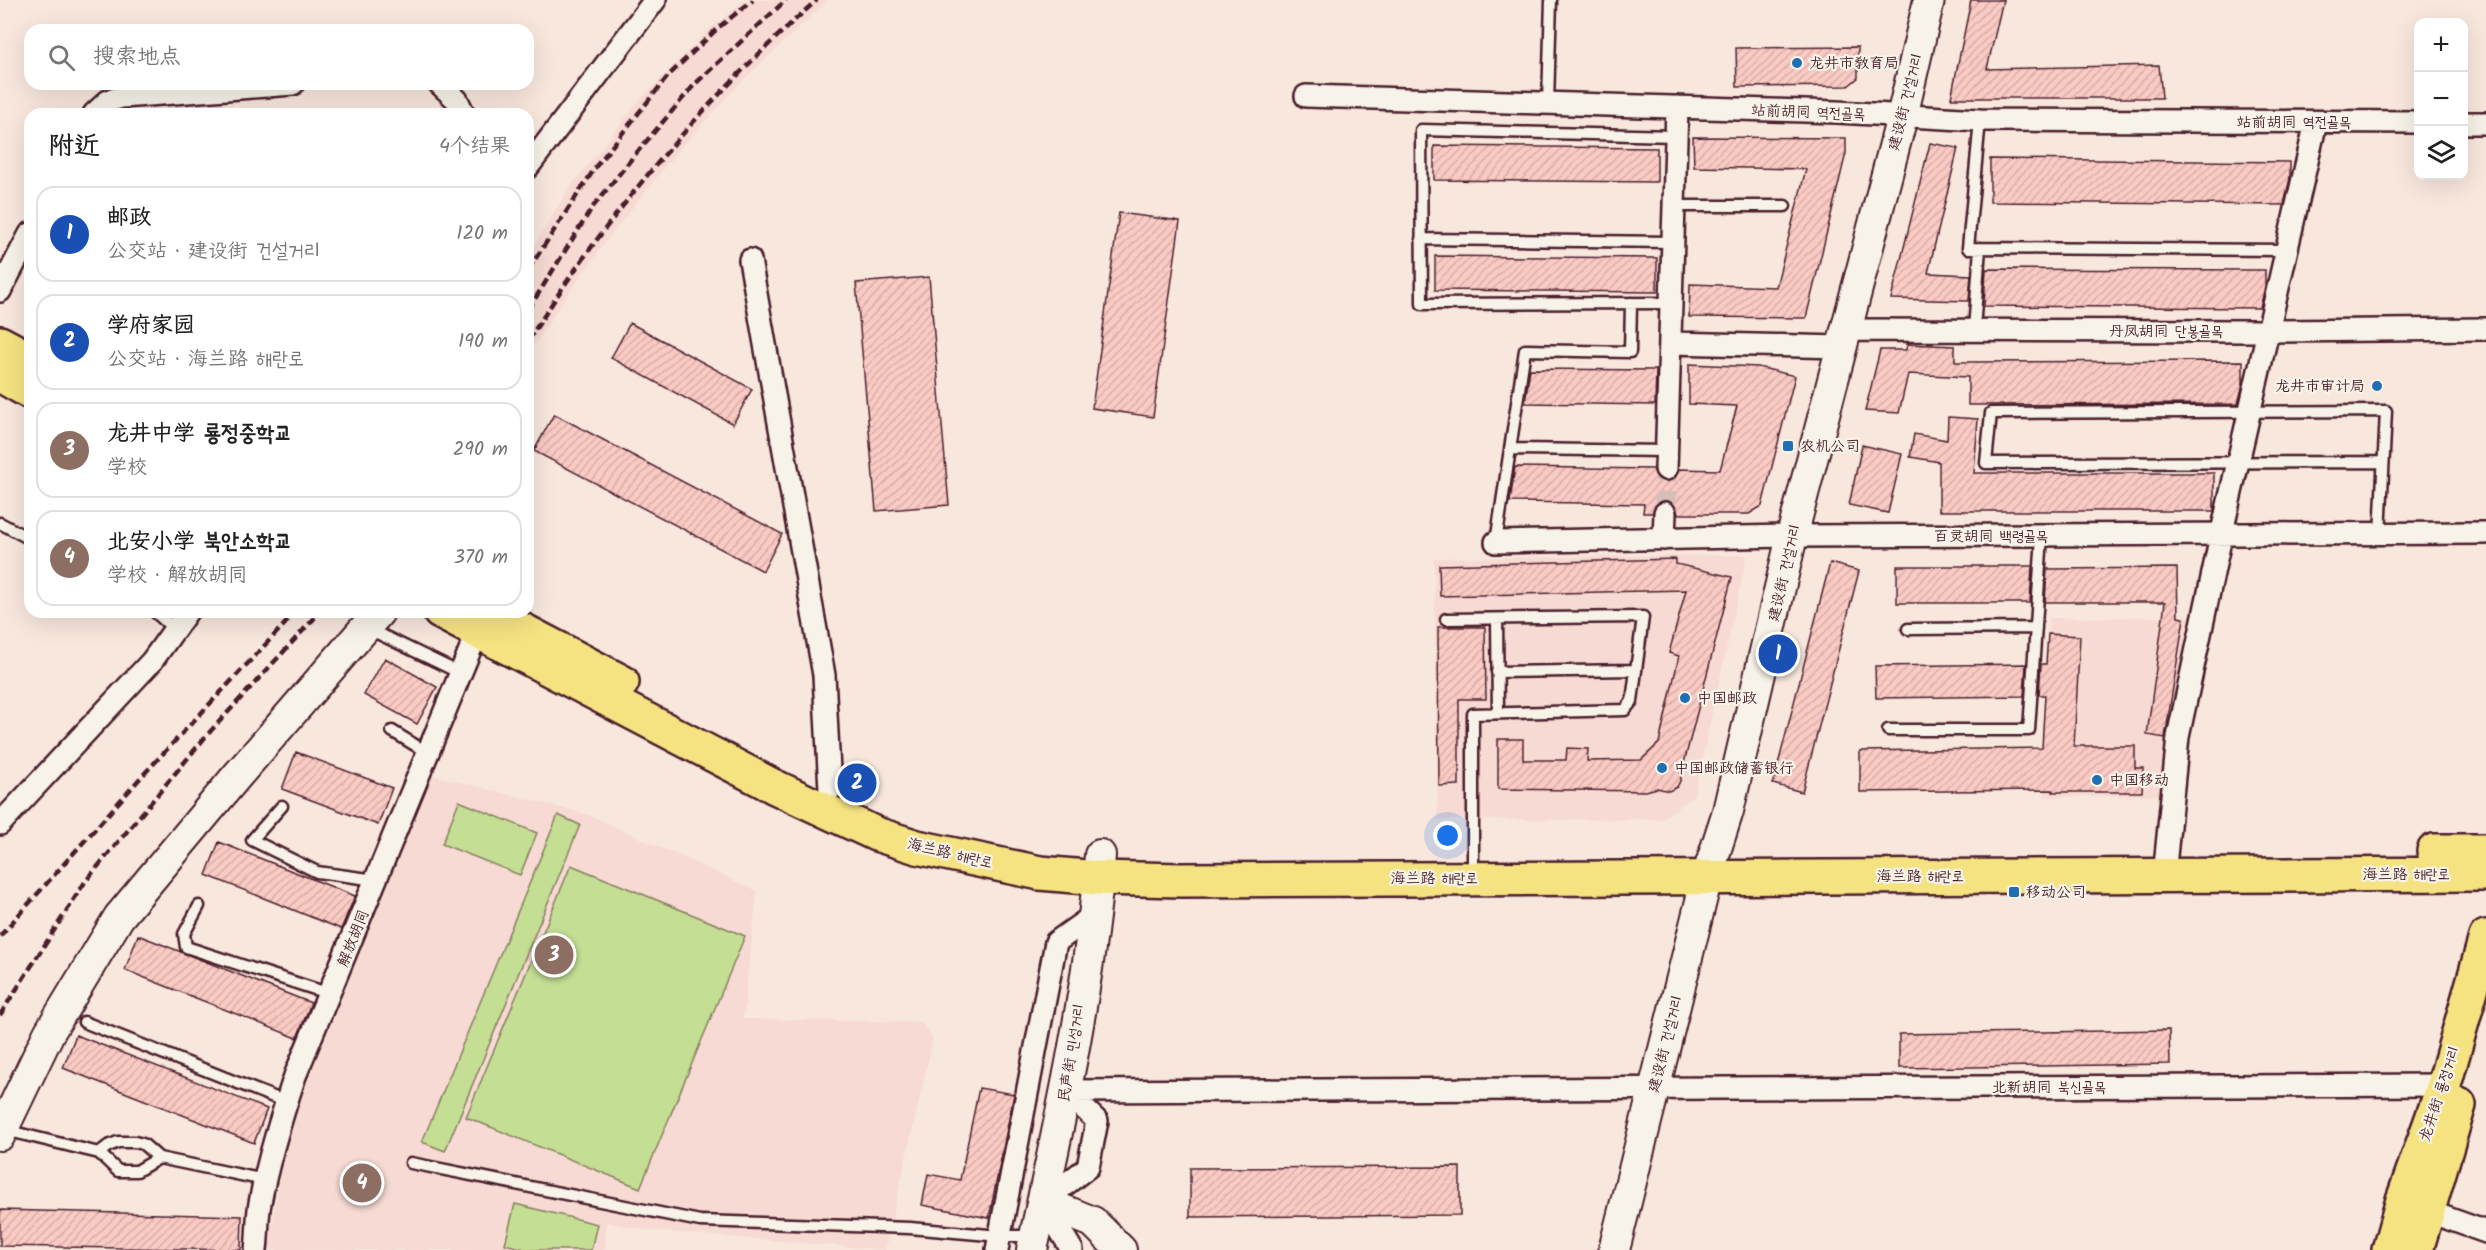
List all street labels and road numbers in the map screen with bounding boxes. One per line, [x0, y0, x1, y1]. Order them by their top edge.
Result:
street label: 建设街 건설거리 [1882, 51, 1930, 153]
street label: 站前胡同 역전골목 [1750, 99, 1865, 127]
street label: 站前胡同 역전골목 [2237, 111, 2351, 135]
street label: 丹凤胡同 단봉골목 [2109, 320, 2223, 344]
street label: 建设街 건설거리 [1762, 522, 1808, 624]
street label: 百灵胡同 백령골목 [1934, 525, 2048, 549]
street label: 海兰路 해란로 [905, 832, 995, 875]
street label: 海兰路 해란로 [2362, 863, 2450, 887]
street label: 海兰路 해란로 [1876, 865, 1964, 889]
street label: 海兰路 해란로 [1390, 867, 1478, 891]
street label: 解放胡同 [332, 906, 376, 971]
street label: 建设街 건설거리 [1642, 993, 1690, 1095]
street label: 民声街 민성거리 [1052, 1002, 1092, 1104]
street label: 龙井街 룡정거리 [2413, 1043, 2467, 1145]
street label: 北新胡同 북신골목 [1992, 1076, 2106, 1100]

